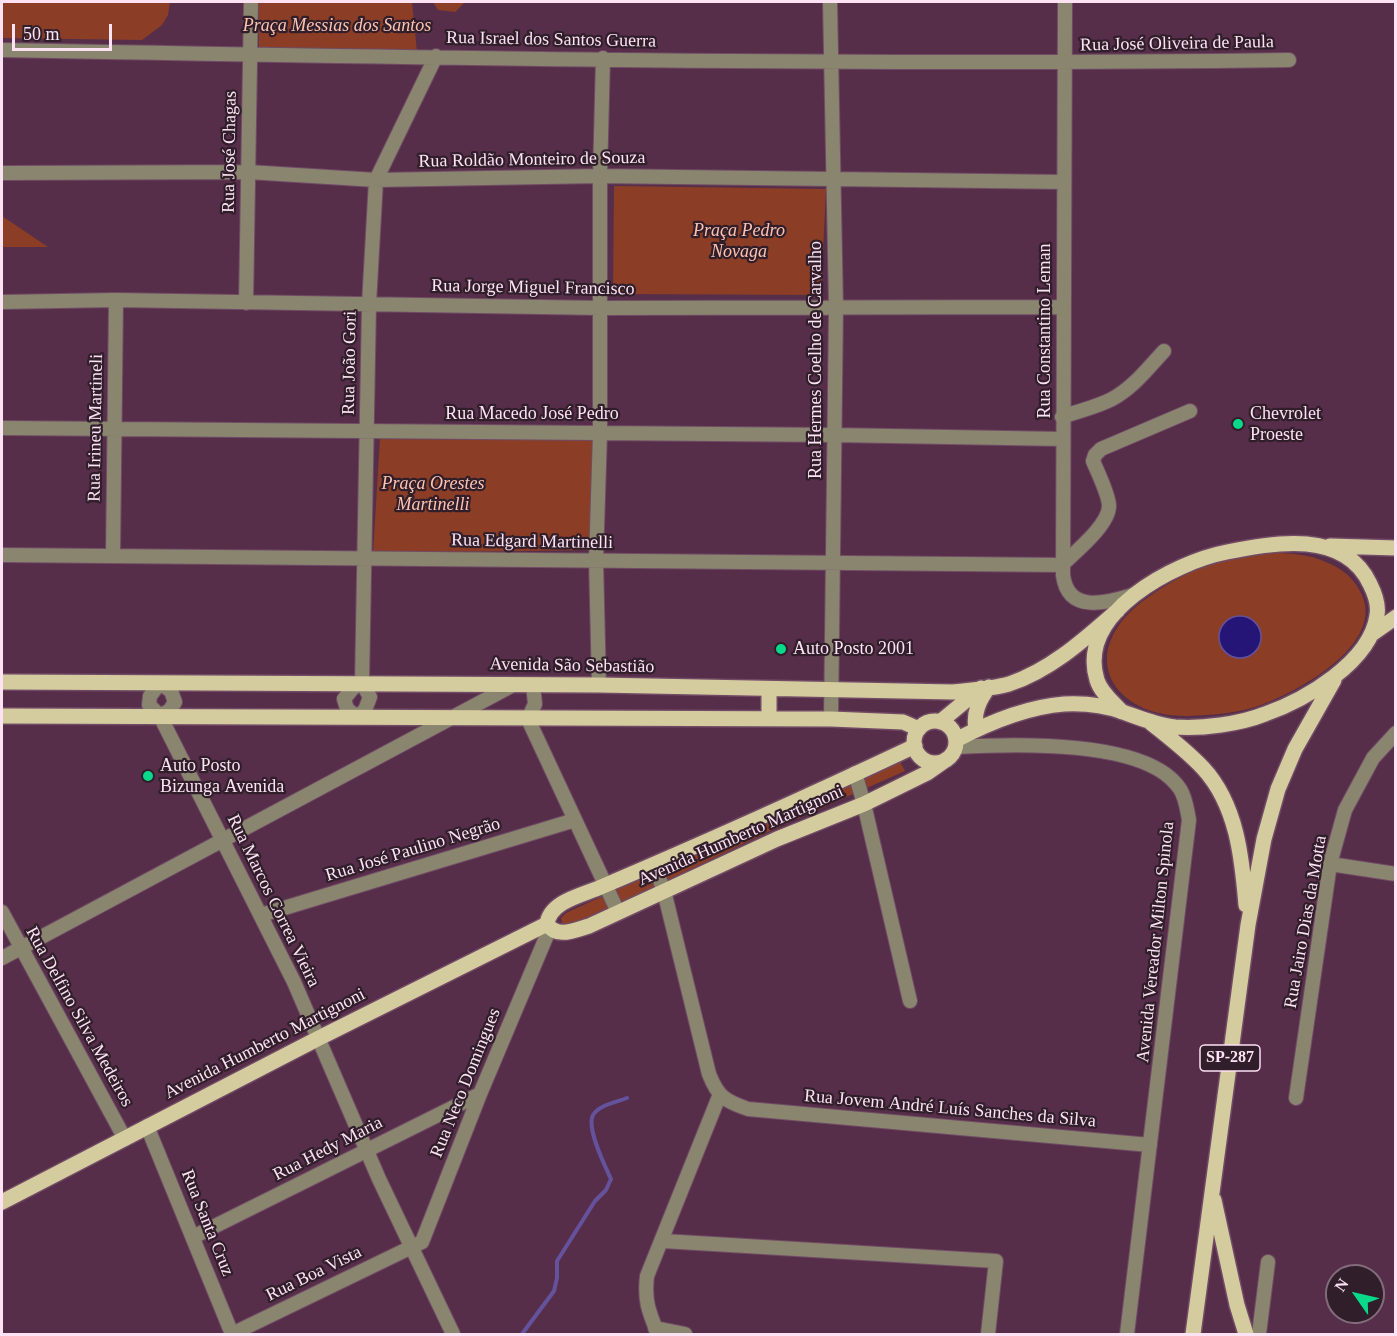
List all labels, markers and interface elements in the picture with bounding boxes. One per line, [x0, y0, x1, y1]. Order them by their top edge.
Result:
scale bar [15, 12, 116, 50]
park label: Praça Messias dos Santos [243, 15, 431, 37]
text: 50 m [23, 24, 60, 44]
street label: Rua Israel dos Santos Guerra [446, 27, 656, 53]
street label: Rua José Oliveira de Paula [1080, 32, 1274, 56]
street label: Rua José Chagas [218, 91, 242, 213]
street label: Rua Roldão Monteiro de Souza [418, 147, 646, 173]
park label: Praça Pedro Novaga [693, 220, 785, 262]
street label: Rua Hermes Coelho de Carvalho [805, 241, 827, 479]
street label: Rua Constantino Leman [1034, 244, 1056, 418]
street label: Rua Jorge Miguel Francisco [431, 275, 635, 301]
street label: Rua João Gori [338, 311, 362, 415]
street label: Rua Irineu Martineli [84, 354, 108, 502]
street label: Rua Macedo José Pedro [445, 403, 619, 425]
place label: Chevrolet Proeste [1250, 403, 1321, 446]
marker: Chevrolet Proeste [1231, 417, 1245, 431]
park label: Praça Orestes Martinelli [382, 473, 484, 516]
street label: Rua Edgard Martinelli [451, 530, 613, 554]
place label: Auto Posto 2001 [793, 638, 914, 660]
marker: Auto Posto 2001 [774, 642, 788, 656]
street label: Avenida São Sebastião [490, 654, 654, 678]
place label: Auto Posto Bizunga Avenida [160, 755, 284, 798]
marker: Auto Posto Bizunga Avenida [141, 769, 155, 783]
street label: Avenida Humberto Martignoni [635, 781, 847, 891]
street label: Rua Marcos Correa Vieira [222, 811, 324, 991]
street label: Rua José Paulino Negrão [323, 813, 503, 887]
street label: Avenida Vereador Milton Spinola [1133, 820, 1179, 1064]
street label: Rua Jairo Dias da Motta [1280, 834, 1332, 1010]
street label: Rua Delfino Silva Medeiros [20, 923, 138, 1111]
street label: Avenida Humberto Martignoni [161, 984, 369, 1104]
street label: Rua Neco Domingues [426, 1005, 506, 1161]
road number: SP-287 [1200, 1045, 1260, 1071]
street label: Rua Jovem André Luís Sanches da Silva [803, 1085, 1097, 1133]
street label: Rua Hedy Maria [270, 1112, 386, 1186]
street label: Rua Santa Cruz [176, 1167, 238, 1279]
street label: Rua Boa Vista [263, 1242, 365, 1306]
north arrow [1325, 1264, 1385, 1324]
text: N [1331, 1275, 1352, 1294]

